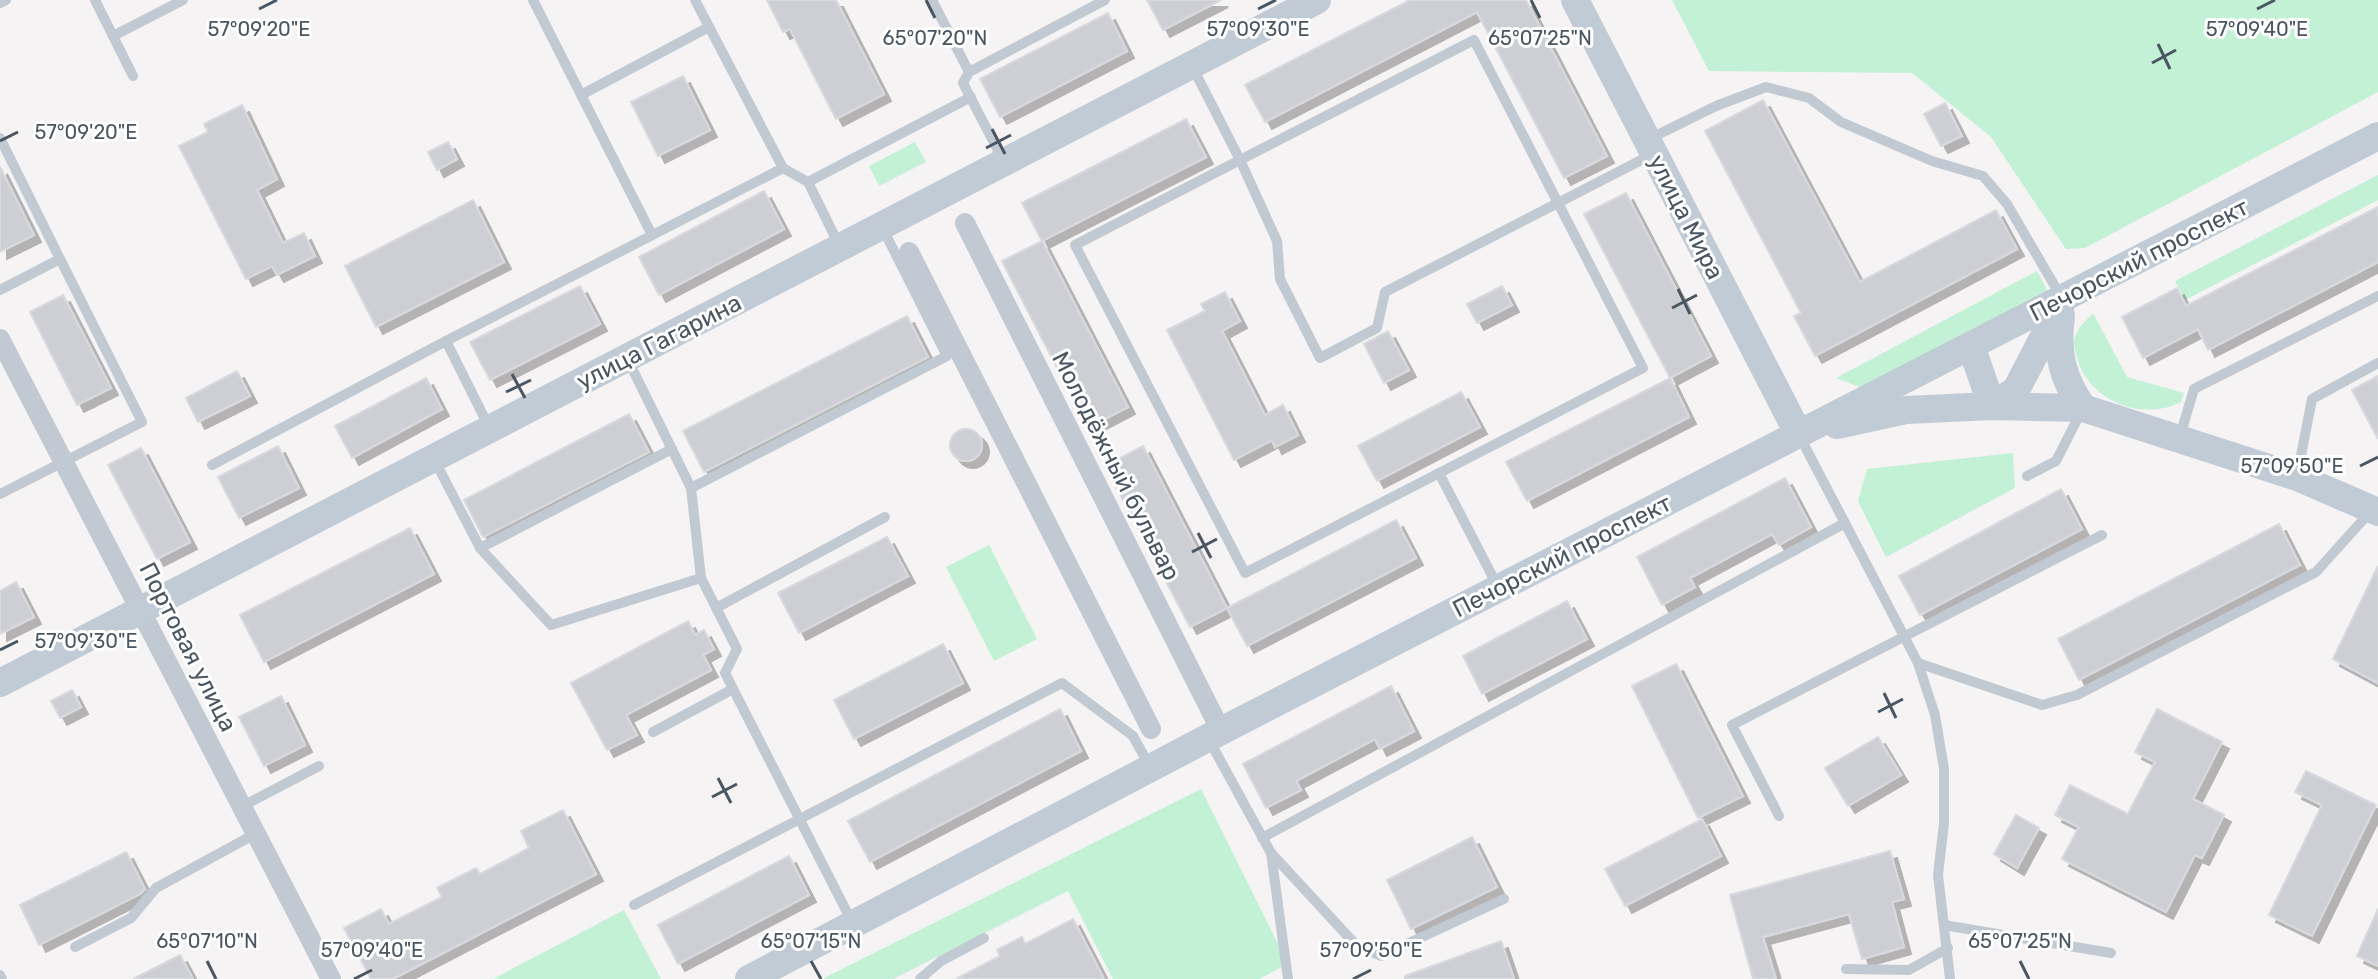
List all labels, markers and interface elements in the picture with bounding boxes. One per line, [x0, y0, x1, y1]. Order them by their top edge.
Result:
text: 57°09'20"E [208, 17, 310, 41]
text: 57°09'30"E [1206, 17, 1310, 41]
text: 57°09'40"E [2206, 17, 2308, 41]
text: 65°07'20"N [883, 26, 987, 50]
text: 65°07'25"N [1488, 26, 1592, 50]
text: 57°09'20"E [35, 120, 137, 144]
street label: улица Мира [1643, 150, 1729, 284]
street label: Печорский проспект [2025, 193, 2253, 327]
street label: улица Гагарина [572, 288, 746, 396]
street label: Молодёжный бульвар [1046, 347, 1186, 585]
text: 57°09'50"E [2241, 454, 2344, 478]
street label: Печорский проспект [1448, 489, 1676, 623]
street label: Портовая улица [133, 558, 243, 736]
text: 57°09'30"E [34, 629, 138, 653]
text: 65°07'10"N [156, 929, 258, 953]
text: 65°07'15"N [761, 929, 861, 953]
text: 65°07'25"N [1968, 929, 2072, 953]
text: 57°09'40"E [321, 938, 423, 962]
text: 57°09'50"E [1320, 938, 1423, 962]

